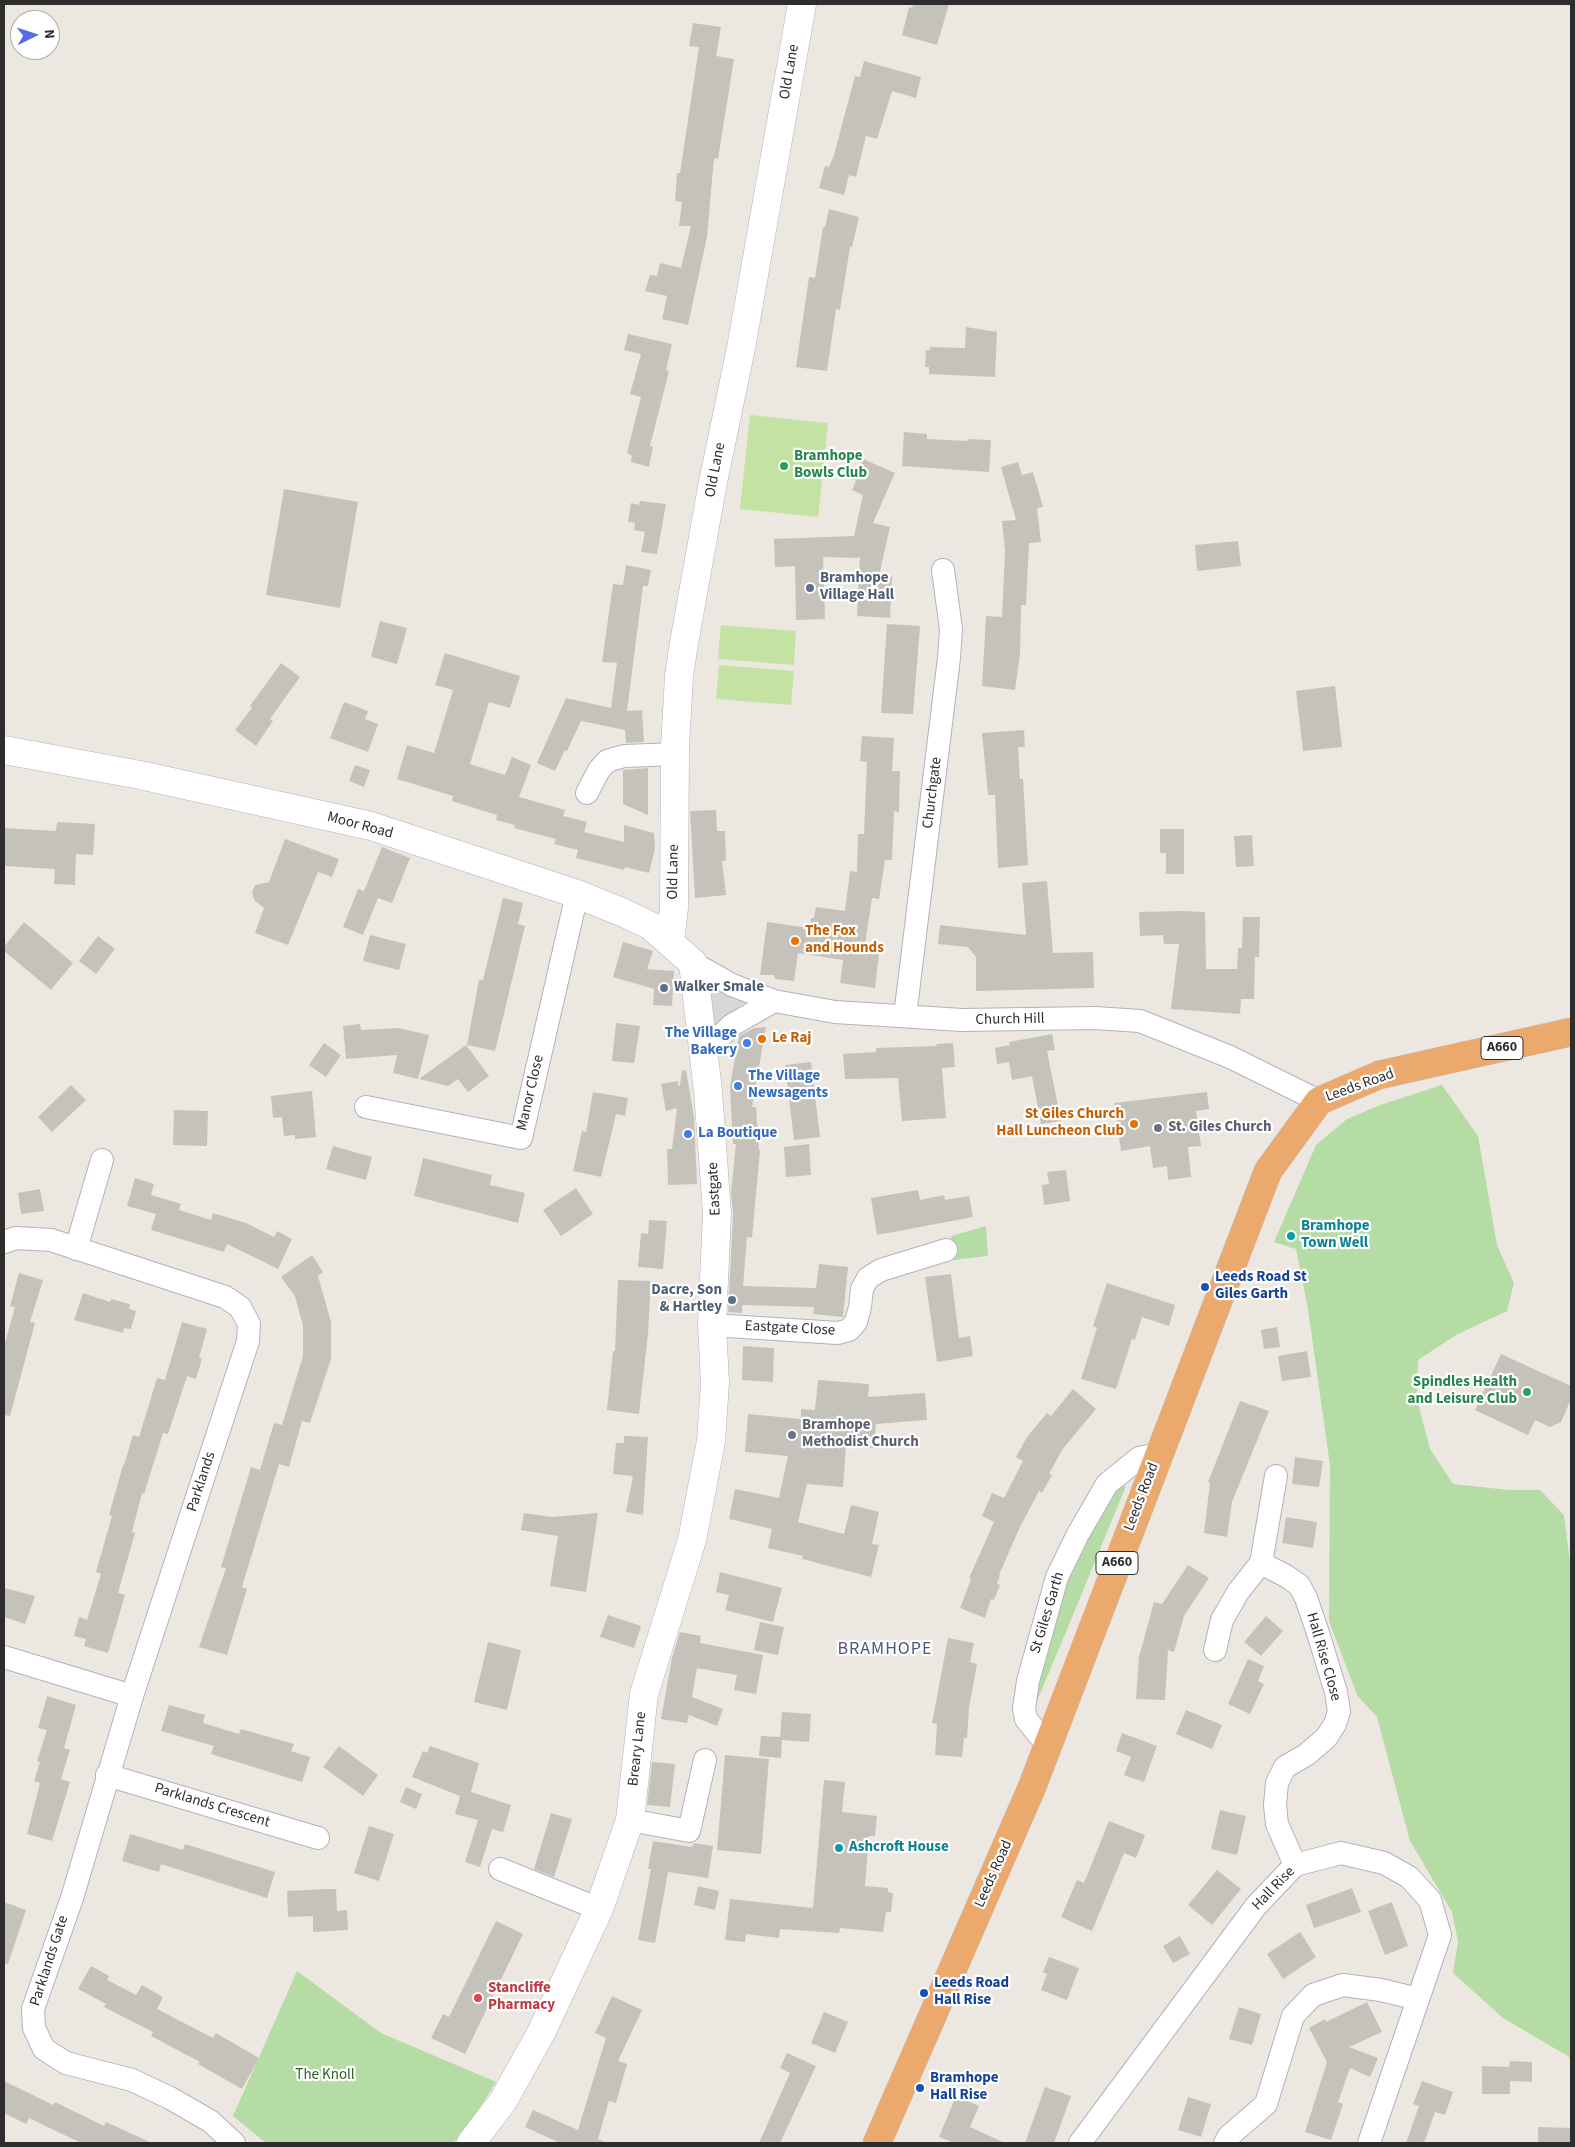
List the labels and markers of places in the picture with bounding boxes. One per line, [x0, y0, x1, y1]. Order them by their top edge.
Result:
place label: Bramhope Bowls Club [794, 448, 867, 483]
marker: Bramhope Bowls Club [778, 460, 790, 472]
place label: Bramhope Village Hall [820, 570, 894, 605]
marker: Bramhope Village Hall [804, 582, 816, 594]
place label: The Fox and Hounds [805, 923, 884, 958]
marker: The Fox and Hounds [789, 935, 801, 947]
place label: Walker Smale [674, 979, 764, 997]
marker: Walker Smale [658, 982, 670, 994]
place label: The Village Bakery [665, 1025, 737, 1060]
place label: Le Raj [772, 1030, 811, 1048]
marker: Le Raj [756, 1033, 768, 1045]
marker: The Village Bakery [741, 1037, 753, 1049]
place label: The Village Newsagents [748, 1068, 828, 1103]
marker: The Village Newsagents [732, 1080, 744, 1092]
place label: St Giles Church Hall Luncheon Club [996, 1106, 1124, 1141]
marker: St Giles Church Hall Luncheon Club [1128, 1118, 1140, 1130]
place label: St. Giles Church [1168, 1119, 1272, 1137]
marker: St. Giles Church [1152, 1122, 1164, 1134]
place label: La Boutique [698, 1125, 777, 1143]
marker: La Boutique [682, 1128, 694, 1140]
place label: Bramhope Town Well [1301, 1218, 1370, 1253]
marker: Bramhope Town Well [1285, 1230, 1297, 1242]
place label: Leeds Road St Giles Garth [1215, 1269, 1307, 1304]
marker: Leeds Road St Giles Garth [1199, 1281, 1211, 1293]
place label: Dacre, Son & Hartley [651, 1282, 722, 1317]
marker: Dacre, Son & Hartley [726, 1294, 738, 1306]
place label: Spindles Health and Leisure Club [1408, 1374, 1517, 1409]
marker: Spindles Health and Leisure Club [1521, 1386, 1533, 1398]
place label: Bramhope Methodist Church [802, 1417, 919, 1452]
marker: Bramhope Methodist Church [786, 1429, 798, 1441]
place label: Ashcroft House [849, 1839, 949, 1857]
marker: Ashcroft House [833, 1842, 845, 1854]
place label: Leeds Road Hall Rise [934, 1975, 1009, 2010]
place label: Stancliffe Pharmacy [488, 1980, 555, 2015]
marker: Leeds Road Hall Rise [918, 1987, 930, 1999]
marker: Stancliffe Pharmacy [472, 1992, 484, 2004]
place label: Bramhope Hall Rise [930, 2070, 999, 2105]
marker: Bramhope Hall Rise [914, 2082, 926, 2094]

